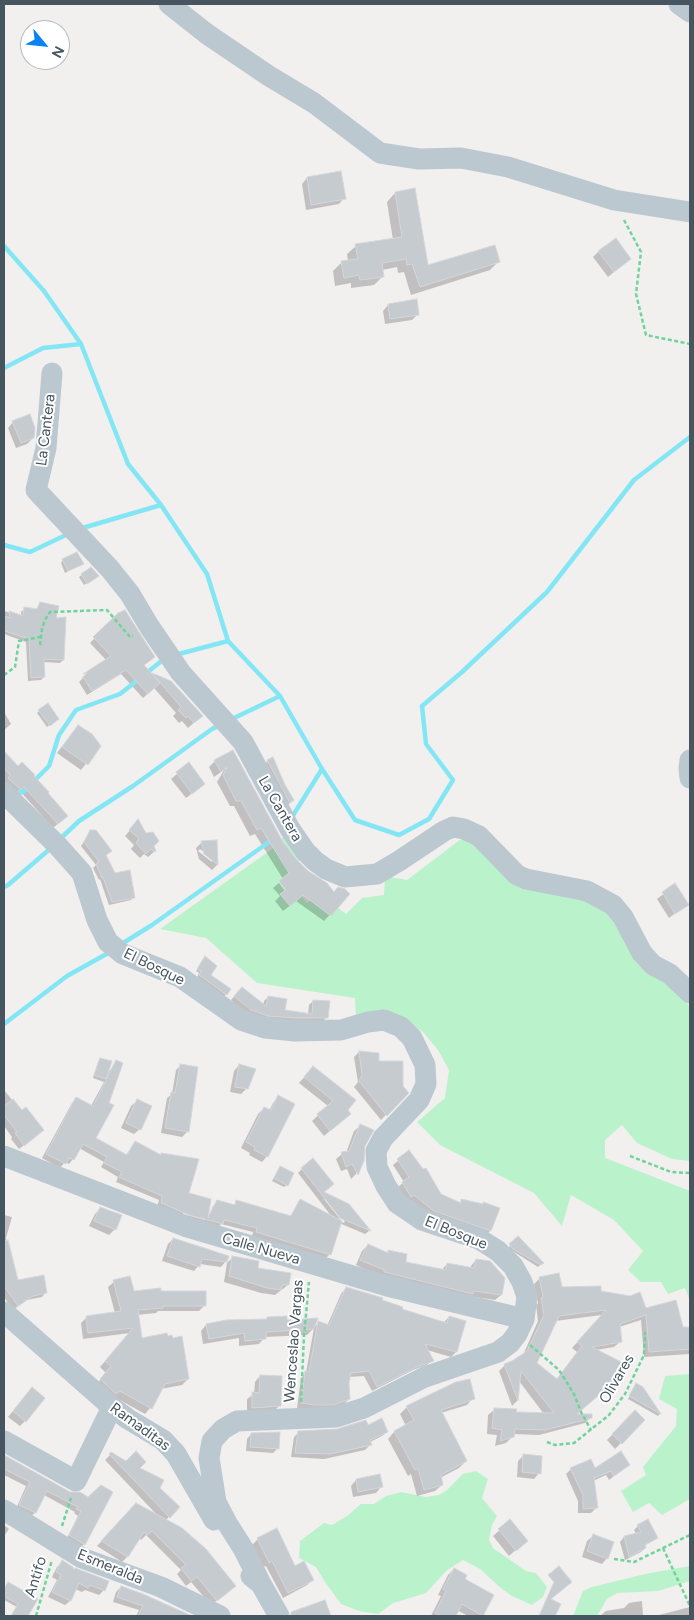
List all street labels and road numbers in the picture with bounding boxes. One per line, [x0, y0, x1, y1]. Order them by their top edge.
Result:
street label: La Cantera [33, 393, 59, 467]
street label: La Cantera [254, 773, 306, 845]
street label: El Bosque [120, 944, 188, 990]
street label: El Bosque [422, 1212, 490, 1254]
street label: Calle Nueva [220, 1229, 302, 1269]
street label: Wenceslao Vargas [281, 1279, 307, 1403]
street label: Olivares [596, 1351, 638, 1407]
street label: Ramaditas [106, 1399, 174, 1455]
street label: Esmeralda [75, 1546, 145, 1588]
street label: Antifo [21, 1554, 51, 1600]

